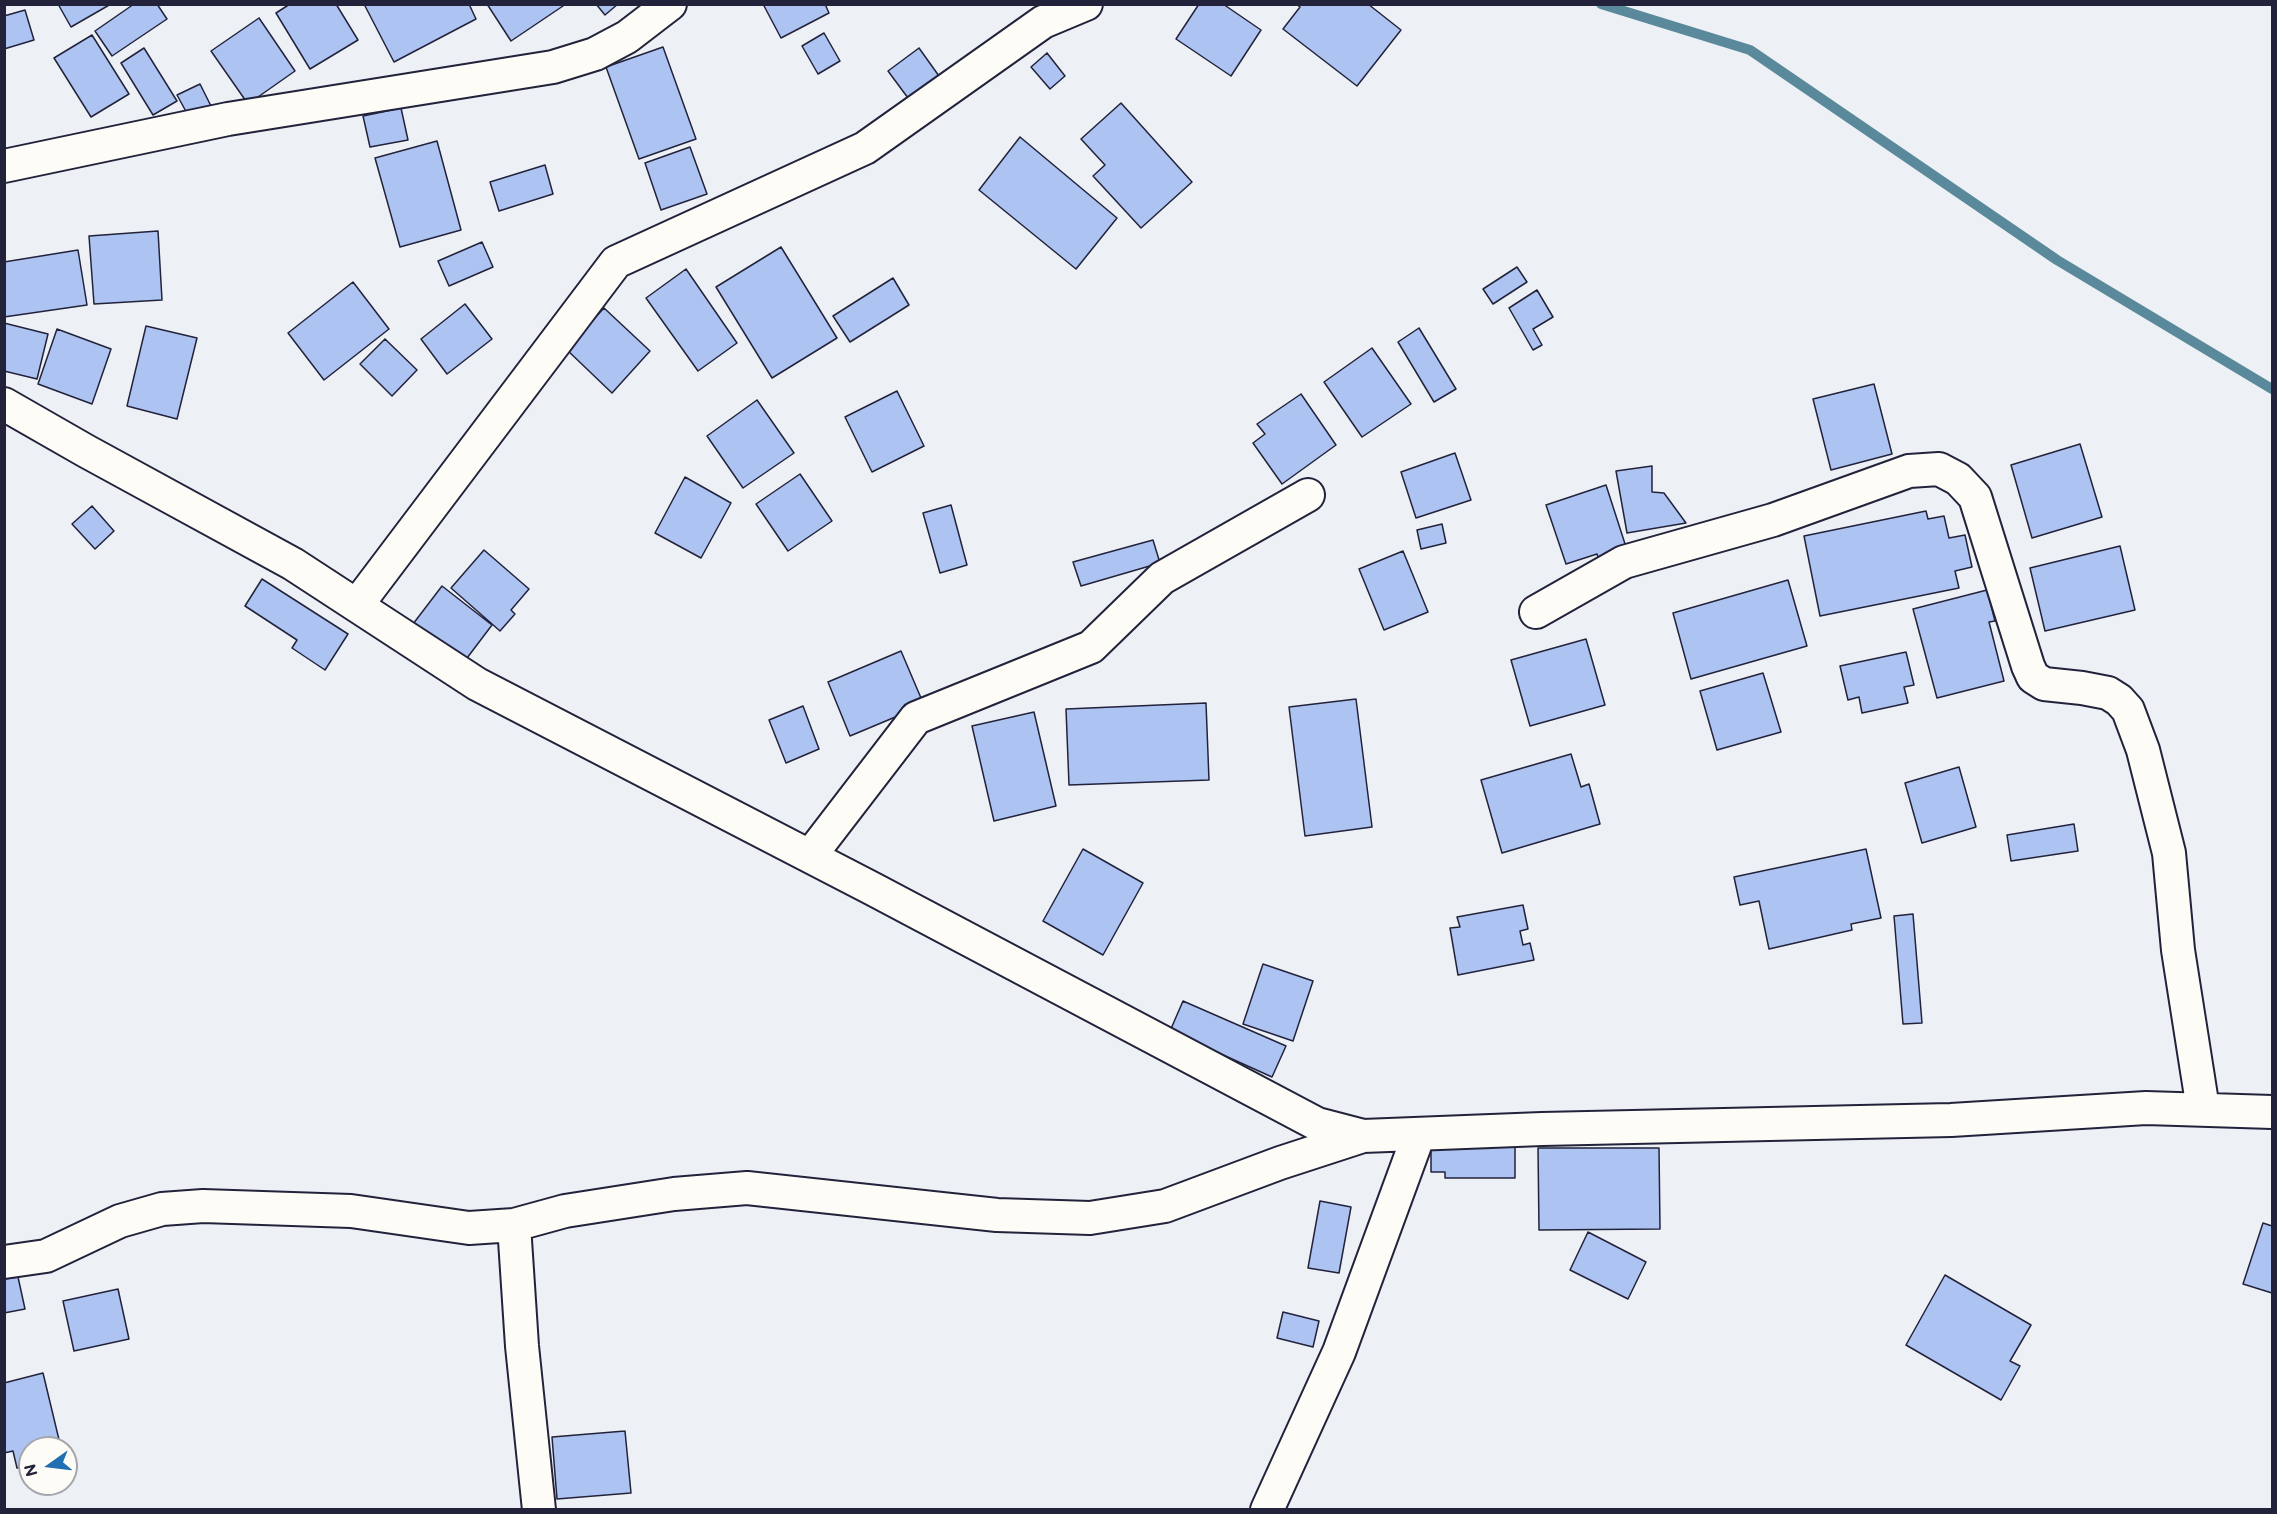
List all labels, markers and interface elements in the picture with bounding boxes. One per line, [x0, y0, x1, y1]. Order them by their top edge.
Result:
north arrow [18, 1436, 78, 1496]
text: N [21, 1462, 43, 1478]

